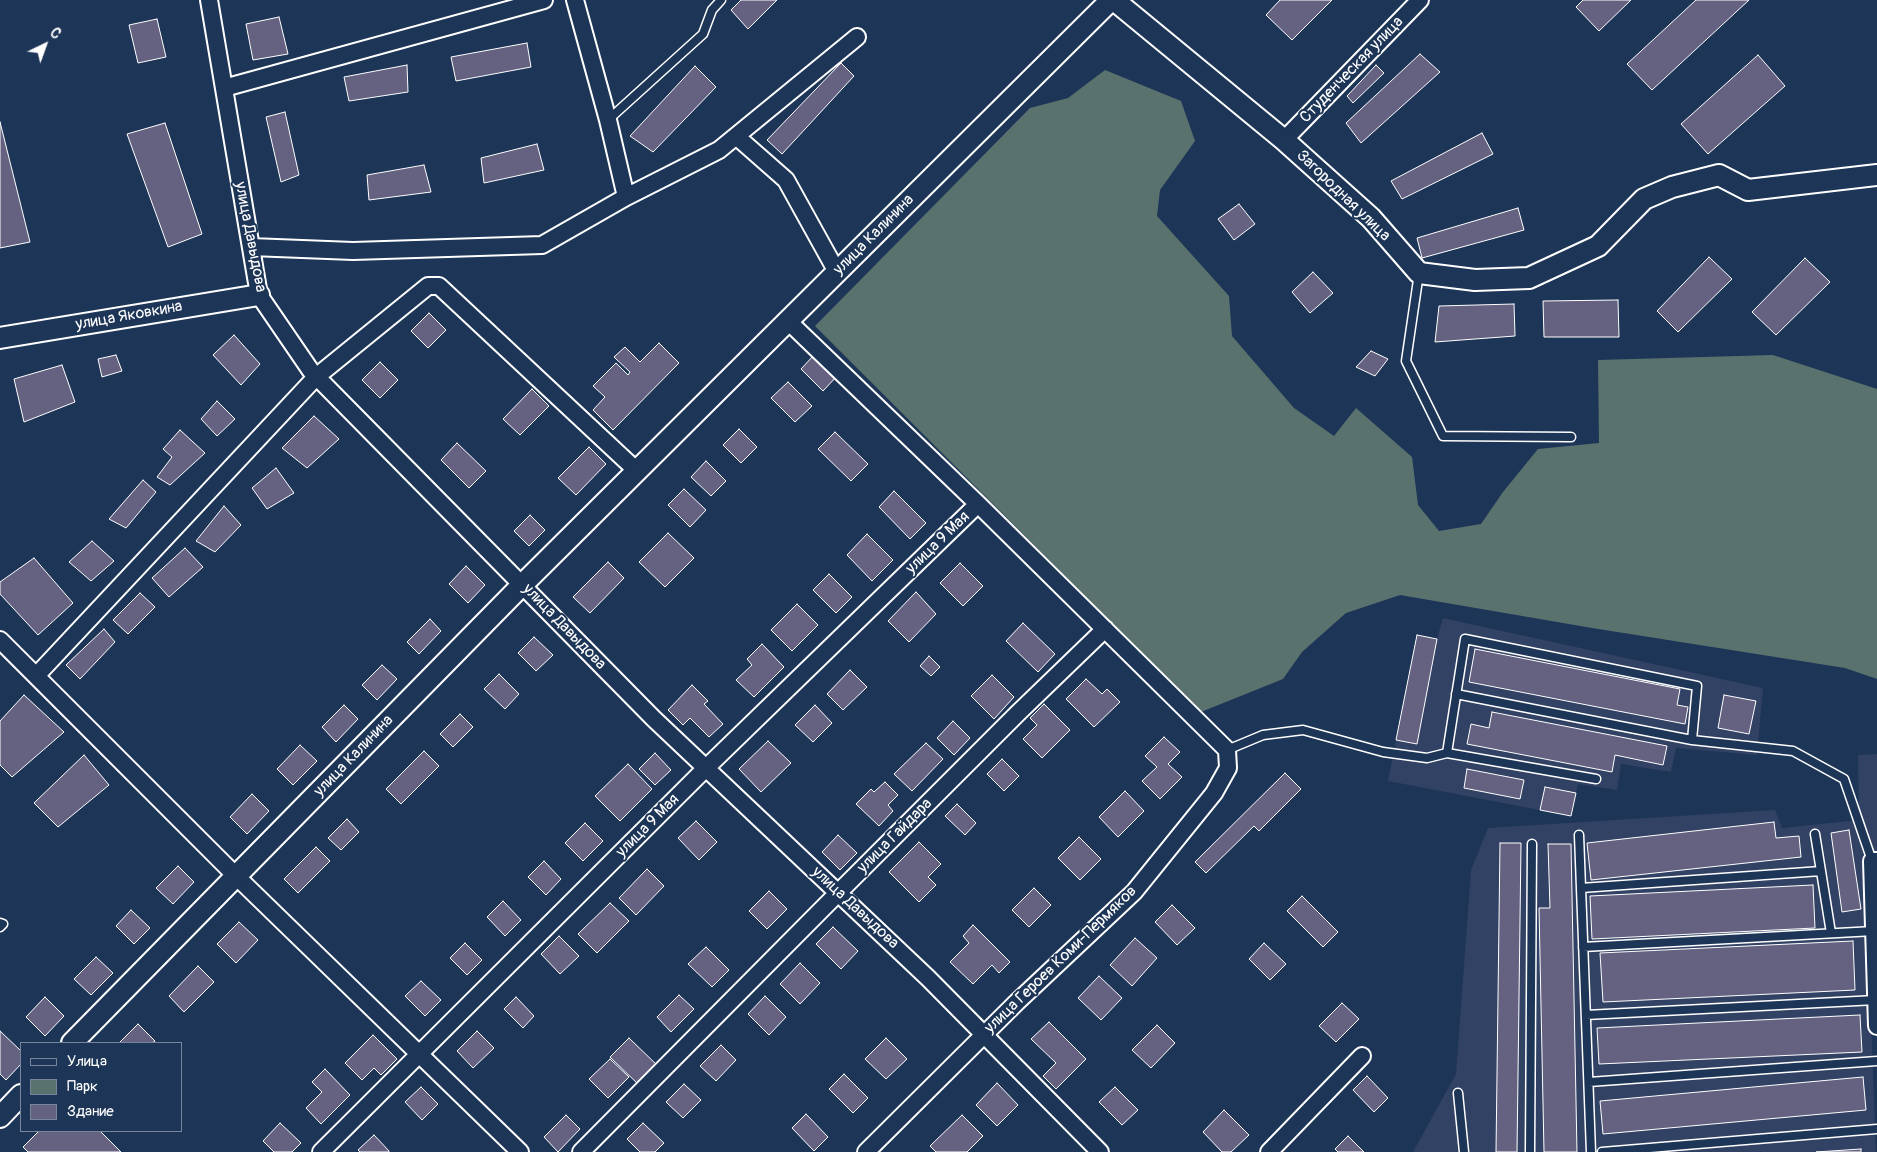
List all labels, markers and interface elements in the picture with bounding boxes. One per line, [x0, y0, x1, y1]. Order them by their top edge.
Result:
street label: Студенческая улица [1296, 13, 1408, 127]
north arrow [20, 20, 70, 70]
text: С [46, 24, 64, 43]
street label: Загородная улица [1292, 146, 1394, 246]
street label: улица Давыдова [230, 180, 270, 294]
street label: улица Калинина [830, 191, 918, 279]
street label: улица Яковкина [74, 297, 184, 335]
street label: улица 9 Мая [902, 508, 974, 578]
street label: улица Давыдова [518, 580, 610, 674]
street label: улица Калинина [310, 711, 398, 801]
street label: улица 9 Мая [612, 790, 684, 862]
street label: улица Гайдара [854, 795, 936, 877]
street label: улица Давыдова [807, 863, 903, 953]
street label: улица Героев Коми-Пермяков [981, 882, 1141, 1038]
legend [20, 1042, 182, 1132]
text: Улица [67, 1052, 107, 1071]
text: Парк [67, 1077, 98, 1096]
text: Здание [67, 1102, 114, 1121]

